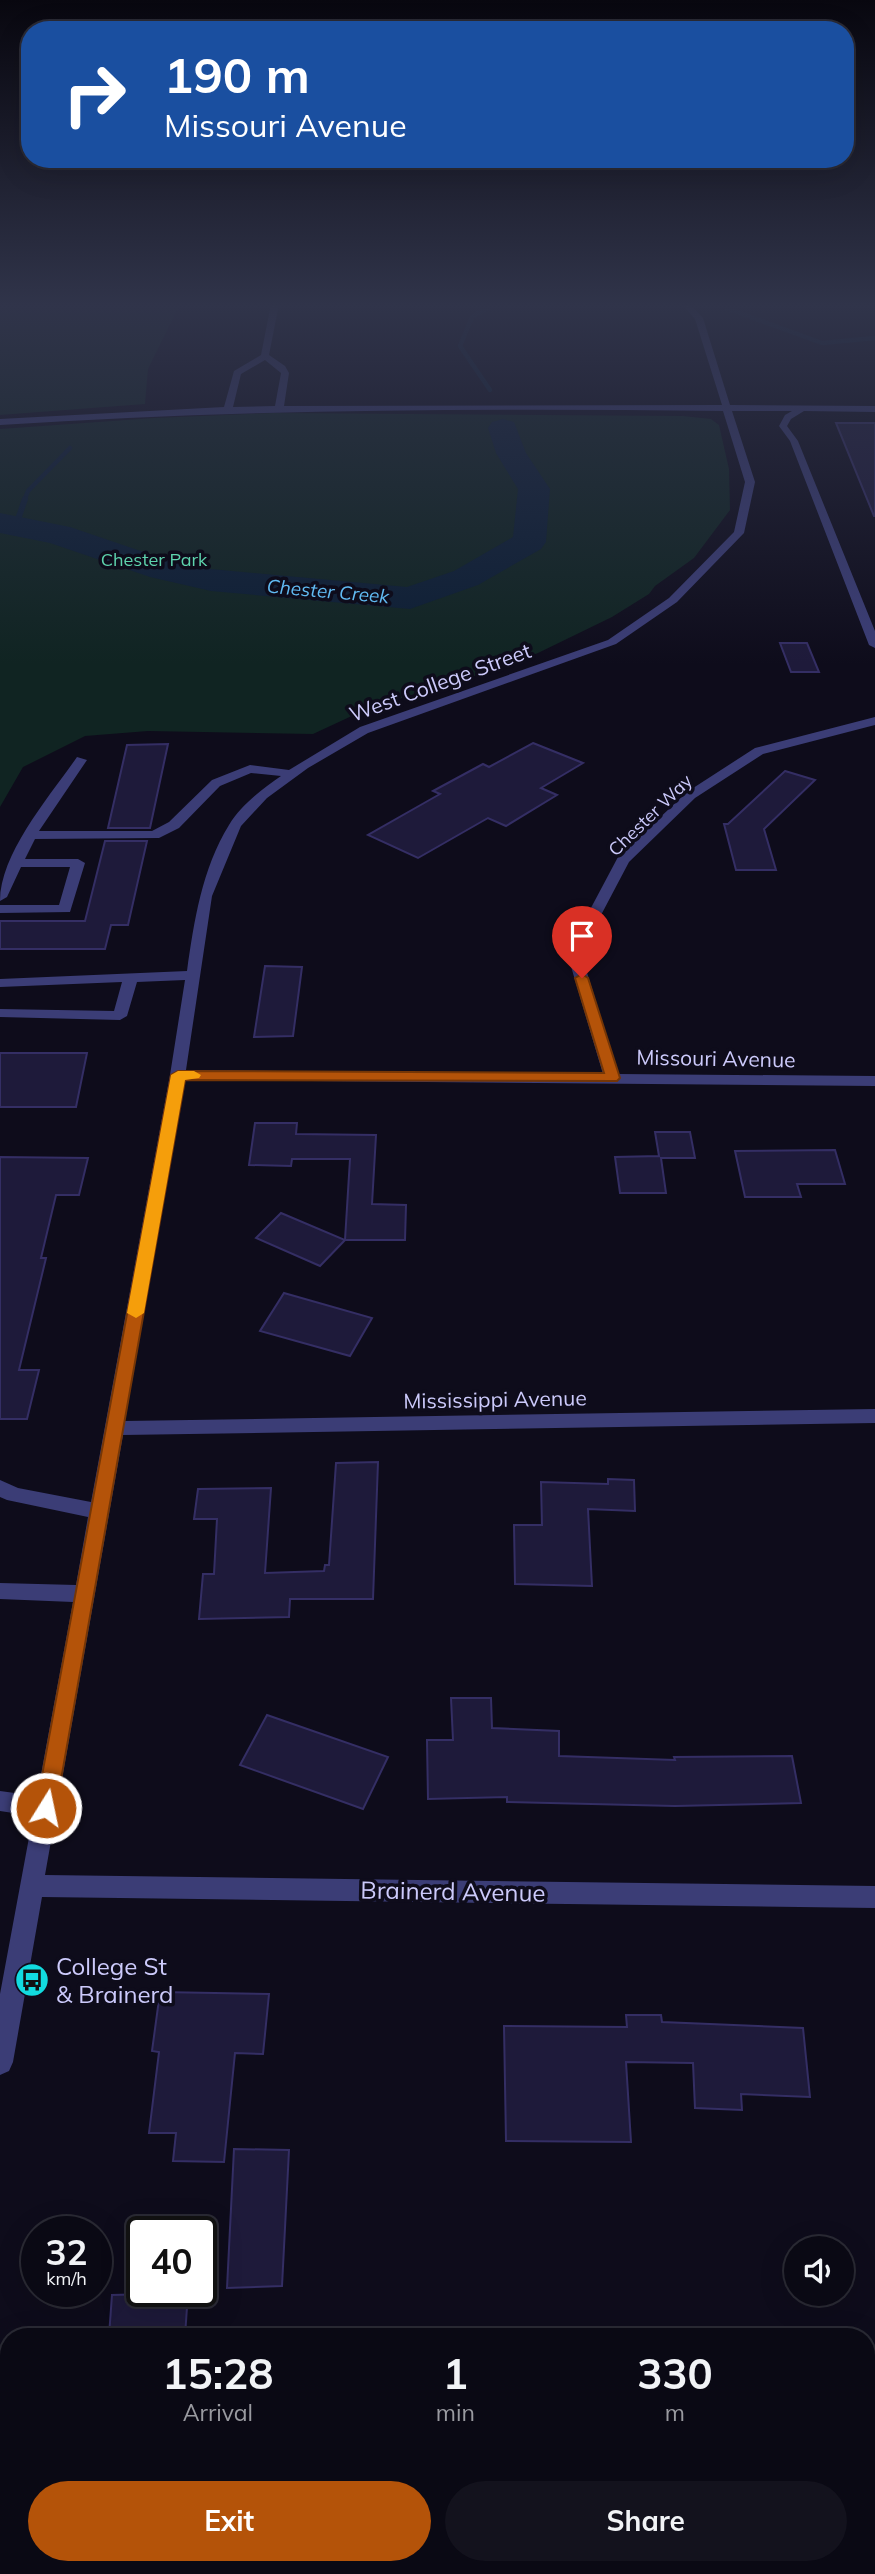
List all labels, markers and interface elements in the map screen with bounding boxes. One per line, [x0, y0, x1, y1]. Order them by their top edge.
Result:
text: 190 m [164, 44, 310, 105]
icon: right [49, 49, 140, 140]
text: Missouri Avenue [164, 105, 407, 145]
park label: Chester Park [101, 548, 208, 571]
water label: Chester Creek [266, 574, 391, 608]
street label: West College Street [346, 637, 534, 727]
street label: Chester Way [603, 769, 697, 861]
pin [552, 906, 612, 978]
icon: arrive [563, 917, 601, 955]
street label: Missouri Avenue [636, 1044, 796, 1072]
street label: Mississippi Avenue [403, 1384, 587, 1414]
position arrow [9, 1771, 83, 1845]
street label: Brainerd Avenue [360, 1874, 546, 1908]
place label: College St & Brainerd [56, 1951, 173, 2009]
bus stop icon: College St & Brainerd [13, 1961, 51, 1999]
speed limit sign: 40 [126, 2216, 217, 2307]
text: 32 [45, 2230, 88, 2274]
map controls [784, 2236, 854, 2306]
button: sound [784, 2236, 854, 2306]
text: km/h [46, 2267, 87, 2290]
text: 15:28 [162, 2347, 273, 2400]
text: 1 [443, 2347, 468, 2400]
text: 330 [637, 2347, 713, 2400]
text: Arrival [183, 2398, 253, 2427]
text: min [436, 2398, 475, 2427]
text: m [665, 2398, 685, 2427]
button: Exit [28, 2481, 431, 2561]
button: Share [445, 2481, 847, 2561]

